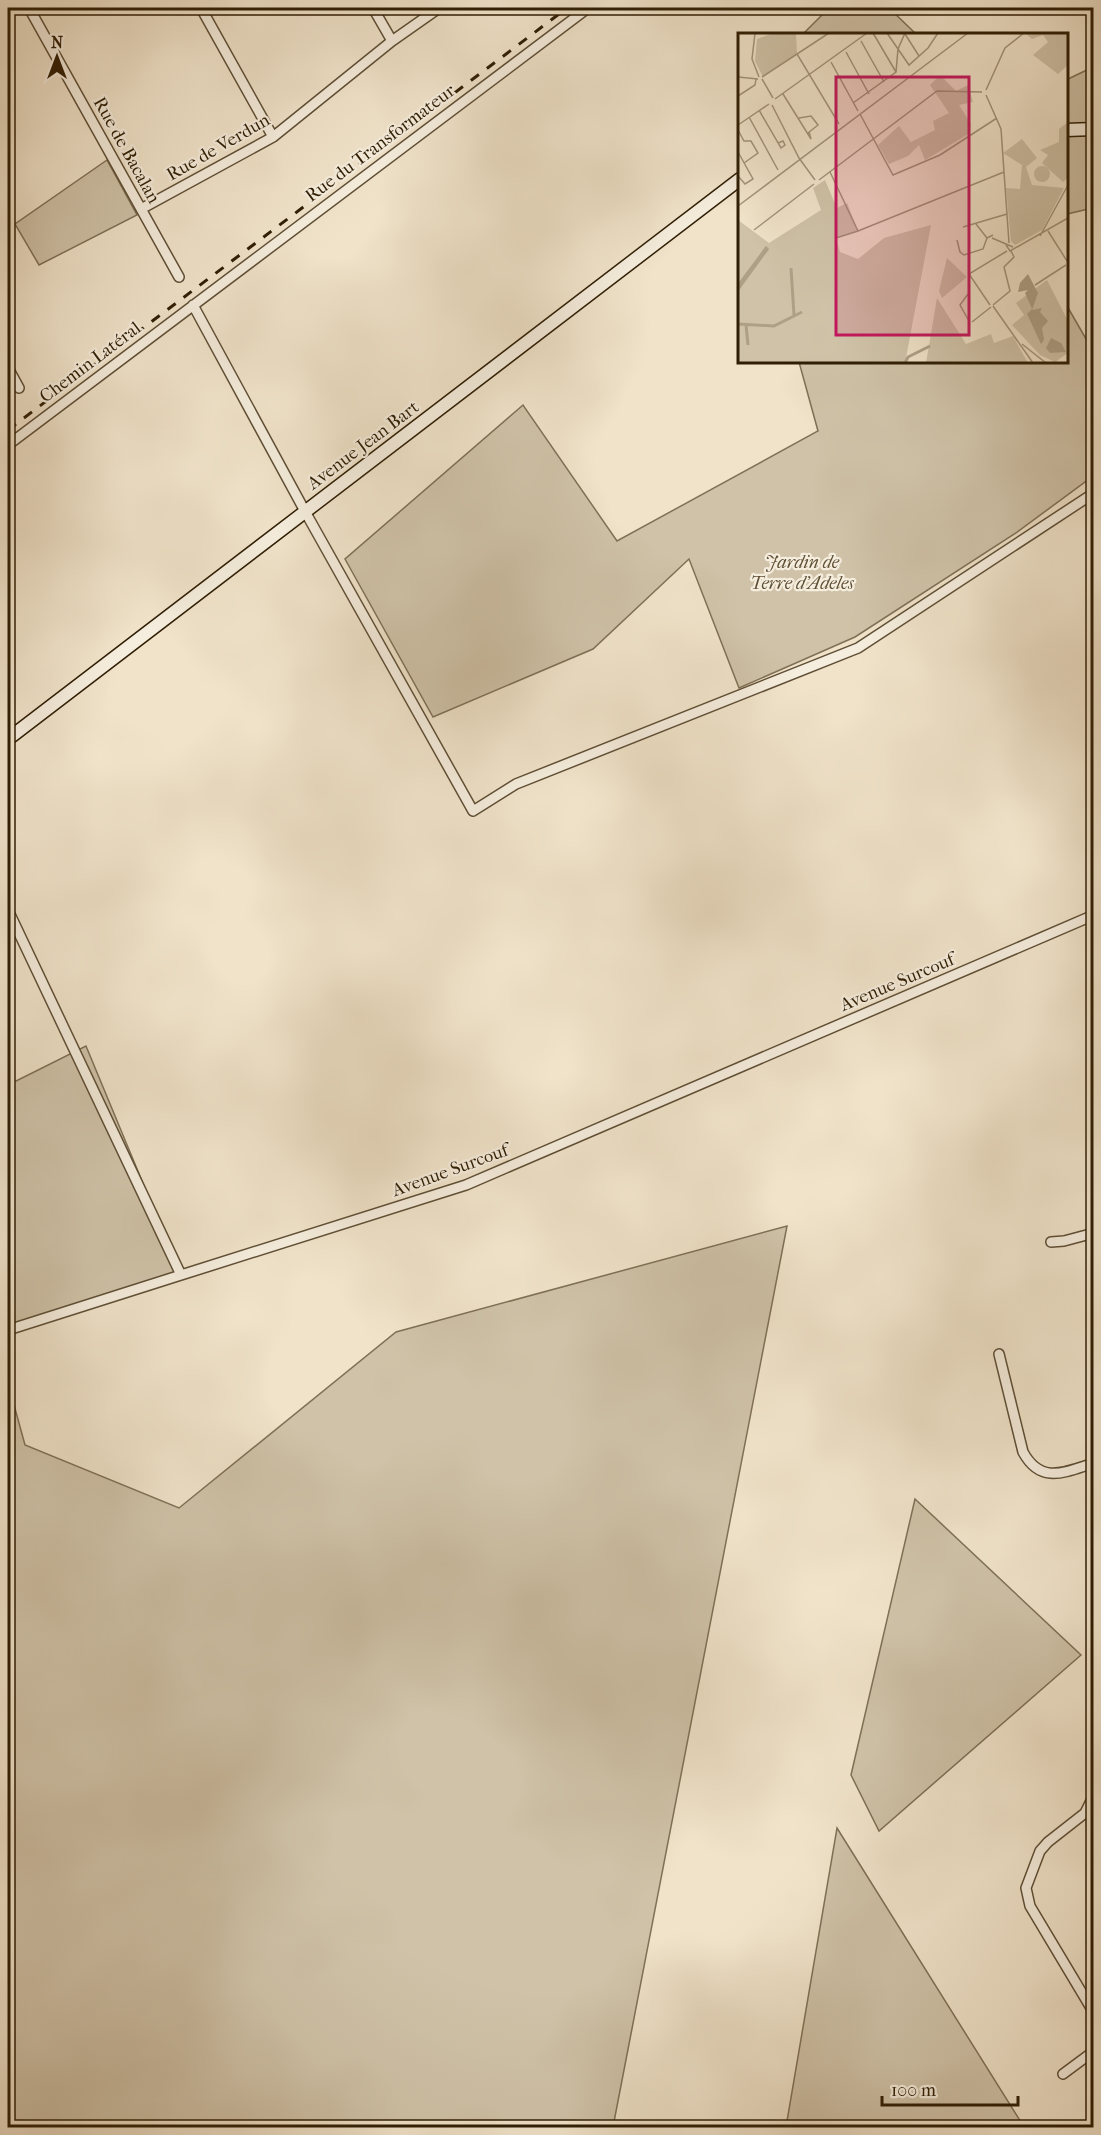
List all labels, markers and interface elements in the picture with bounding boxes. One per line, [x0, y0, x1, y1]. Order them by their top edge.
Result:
north arrow [27, 27, 87, 87]
text: N [51, 33, 64, 52]
inset map [738, 33, 1068, 363]
street label: Rue du Transformateur [301, 80, 460, 207]
street label: Rue de Bacalan [89, 93, 165, 208]
street label: Rue de Verdun [163, 109, 274, 185]
street label: Chemin Latéral [36, 318, 145, 407]
street label: Avenue Jean Bart [303, 396, 424, 495]
park label: Jardin de Terre d'Adeles [750, 552, 854, 594]
street label: Avenue Surcouf [836, 947, 961, 1016]
street label: Avenue Surcouf [388, 1138, 515, 1202]
scale bar [882, 2069, 1018, 2107]
text: 100 m [891, 2080, 936, 2101]

